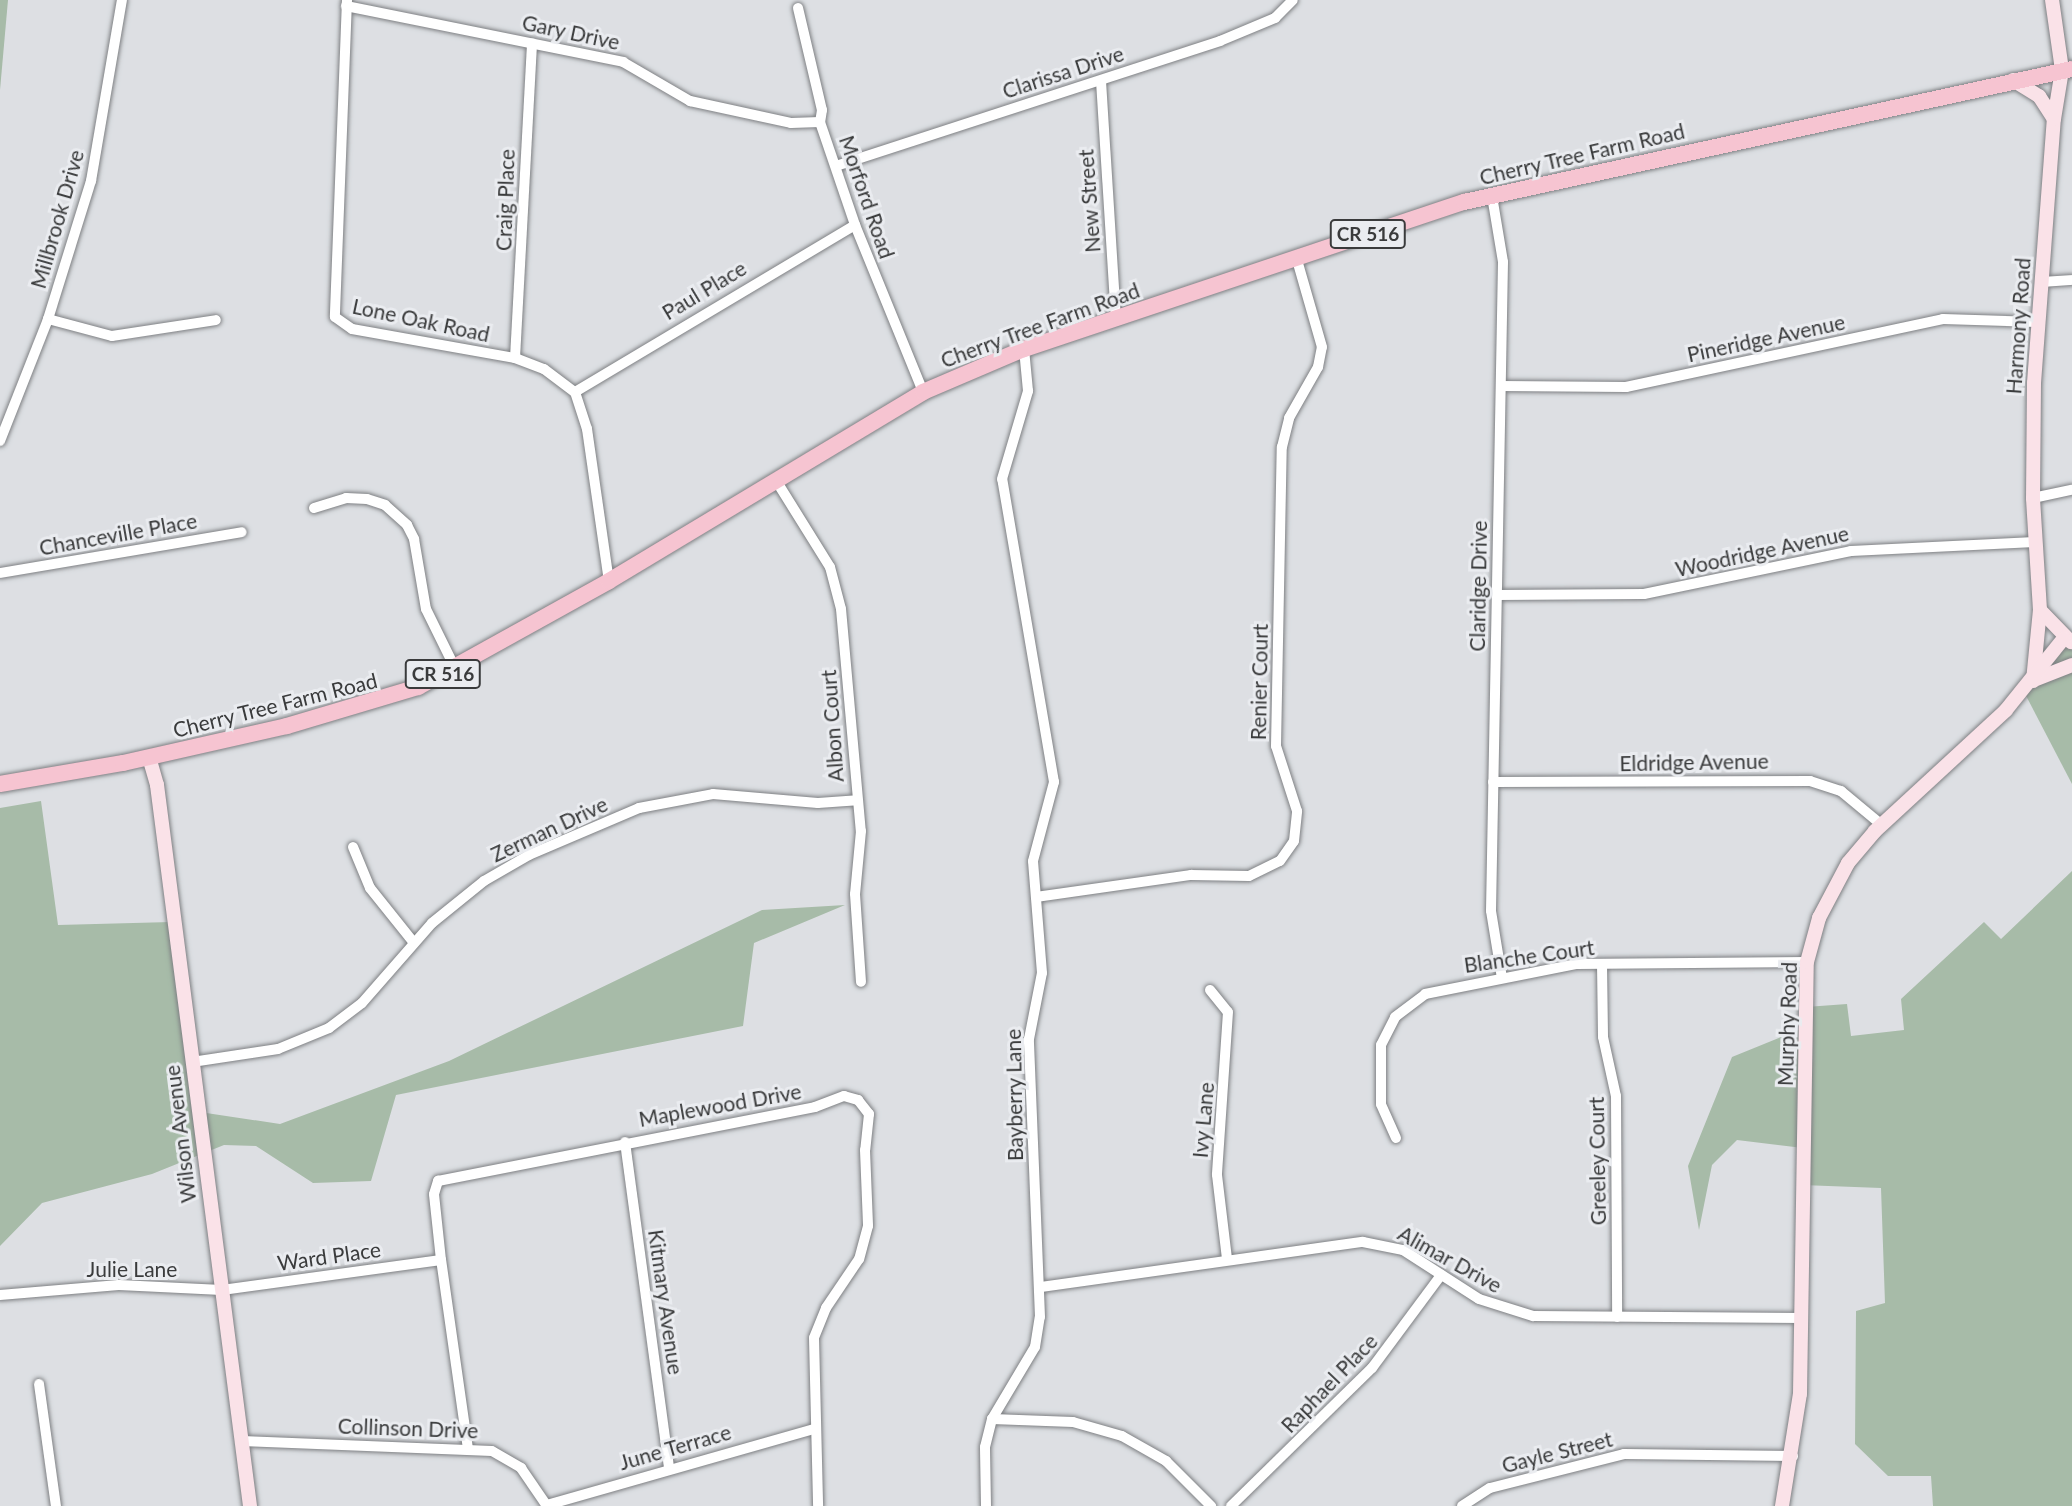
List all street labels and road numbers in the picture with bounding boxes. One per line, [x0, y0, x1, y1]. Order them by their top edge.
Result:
street label: Gary Drive [520, 9, 622, 55]
street label: Clarissa Drive [999, 41, 1127, 103]
street label: Cherry Tree Farm Road [1476, 118, 1688, 190]
street label: Morford Road [834, 132, 900, 262]
street label: Millbrook Drive [25, 147, 89, 291]
street label: New Street [1073, 148, 1105, 254]
street label: Craig Place [491, 149, 519, 251]
road number: CR 516 [1330, 218, 1406, 250]
street label: Paul Place [657, 255, 751, 325]
street label: Harmony Road [2001, 257, 2035, 395]
street label: Cherry Tree Farm Road [937, 277, 1143, 373]
street label: Lone Oak Road [350, 293, 492, 347]
street label: Pineridge Avenue [1684, 309, 1848, 367]
street label: Chanceville Place [37, 508, 199, 560]
street label: Claridge Drive [1464, 520, 1492, 652]
street label: Woodridge Avenue [1673, 520, 1851, 582]
street label: Renier Court [1245, 623, 1273, 741]
road number: CR 516 [404, 659, 481, 690]
street label: Cherry Tree Farm Road [170, 667, 380, 743]
street label: Albon Court [816, 669, 848, 783]
street label: Eldridge Avenue [1619, 748, 1769, 776]
street label: Zerman Drive [487, 791, 611, 867]
street label: Blanche Court [1462, 934, 1596, 978]
street label: Murphy Road [1772, 961, 1802, 1087]
street label: Bayberry Lane [1000, 1028, 1028, 1162]
street label: Wilson Avenue [159, 1063, 201, 1205]
street label: Maplewood Drive [637, 1078, 803, 1132]
street label: Ivy Lane [1187, 1081, 1219, 1159]
street label: Greeley Court [1583, 1096, 1611, 1226]
street label: Alimar Drive [1394, 1220, 1506, 1298]
street label: Kitmary Avenue [643, 1227, 689, 1377]
street label: Ward Place [276, 1236, 382, 1276]
street label: Julie Lane [87, 1256, 177, 1282]
street label: Raphael Place [1276, 1328, 1382, 1438]
street label: Collinson Drive [337, 1413, 479, 1443]
street label: June Terrace [616, 1419, 734, 1475]
street label: Gayle Street [1499, 1426, 1615, 1478]

